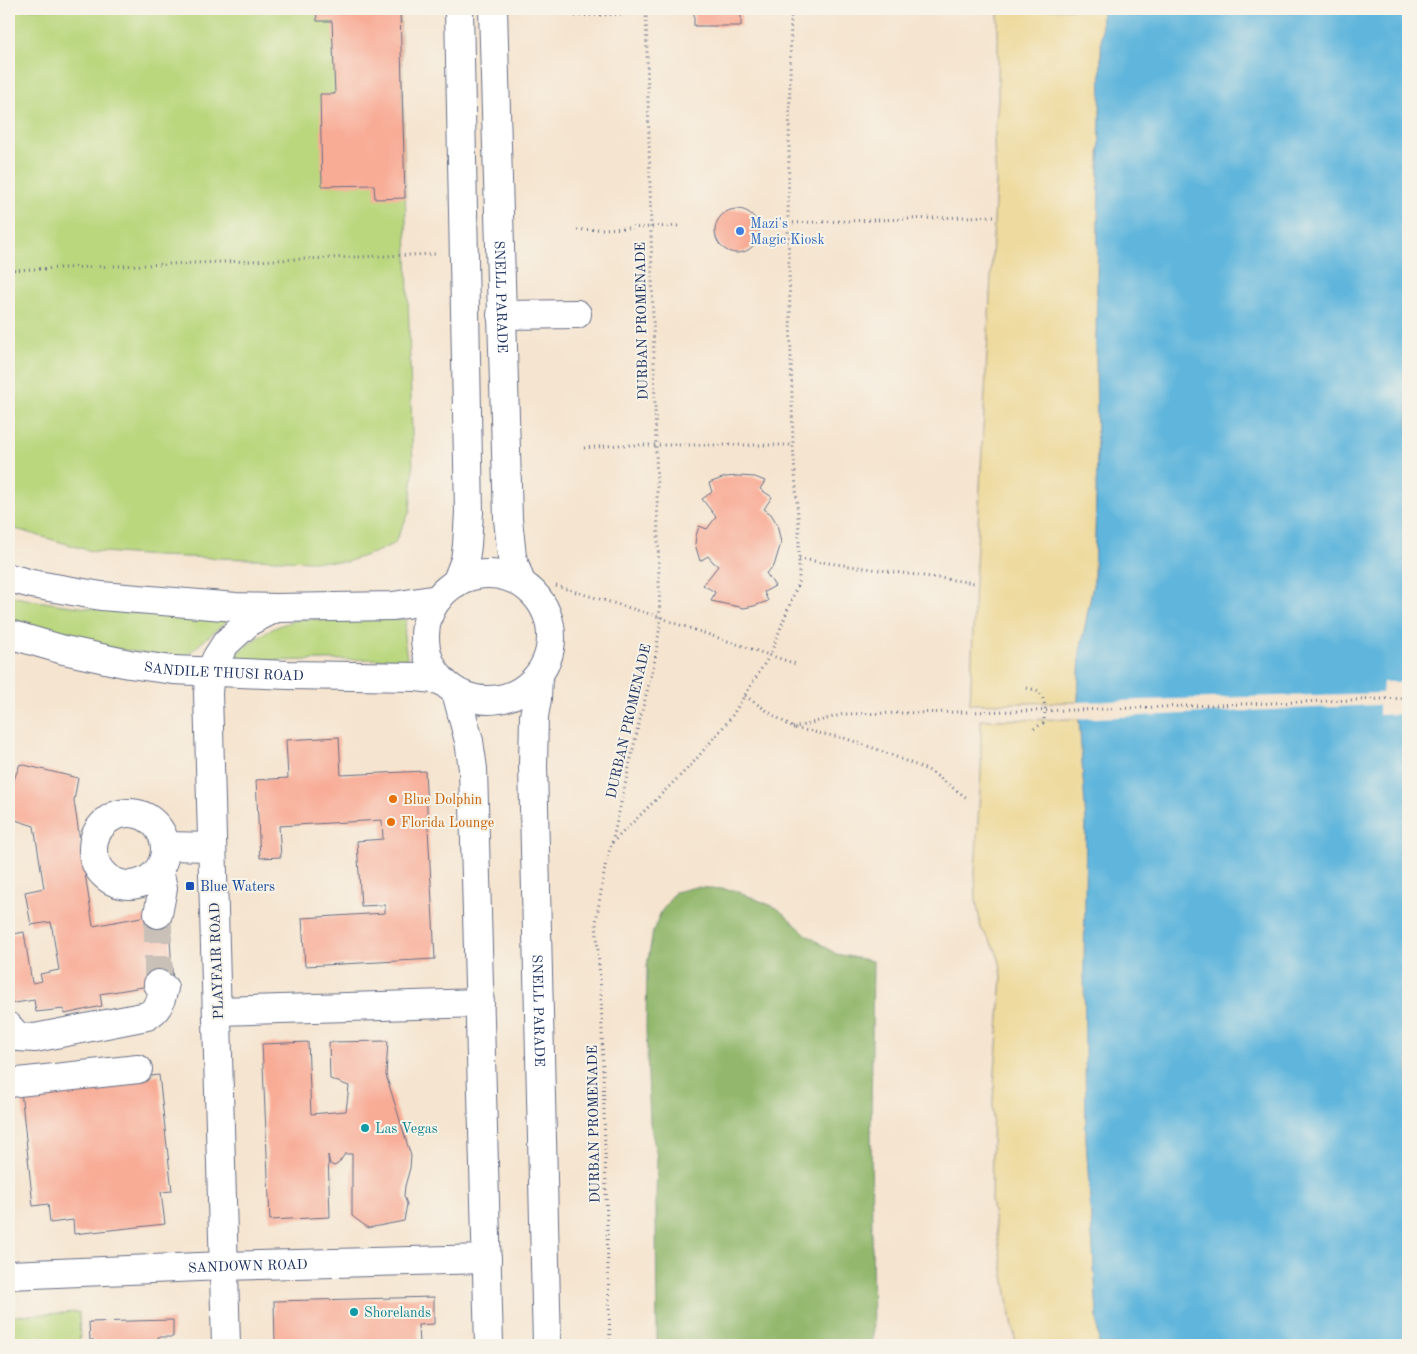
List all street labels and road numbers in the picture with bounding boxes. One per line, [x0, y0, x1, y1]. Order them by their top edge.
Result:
street label: SNELL PARADE [492, 241, 509, 353]
street label: DURBAN PROMENADE [634, 242, 650, 400]
street label: DURBAN PROMENADE [604, 643, 654, 800]
street label: SANDILE THUSI ROAD [143, 660, 304, 683]
street label: PLAYFAIR ROAD [208, 902, 226, 1020]
street label: SNELL PARADE [530, 954, 546, 1067]
street label: DURBAN PROMENADE [586, 1045, 602, 1203]
street label: SANDOWN ROAD [188, 1258, 308, 1275]

